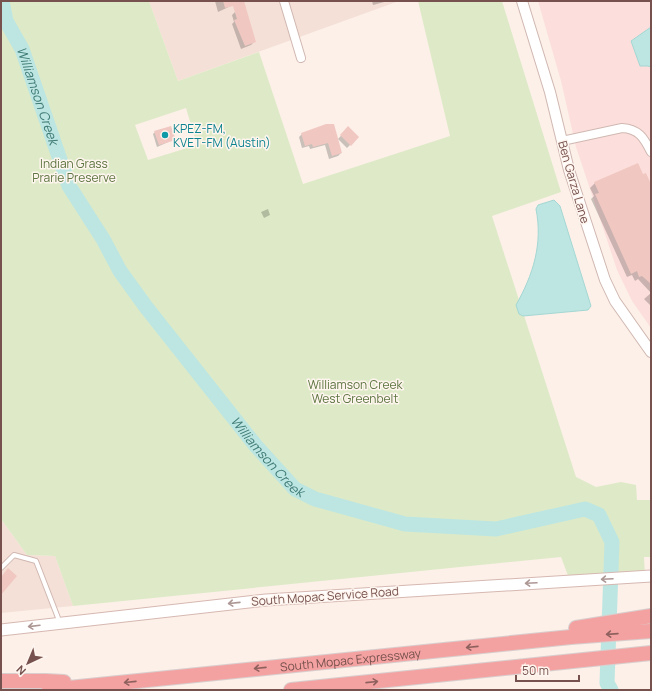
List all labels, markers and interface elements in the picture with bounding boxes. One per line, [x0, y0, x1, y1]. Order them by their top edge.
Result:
water label: Williamson Creek [13, 44, 64, 150]
place label: KPEZ-FM, KVET-FM (Austin) [173, 120, 271, 151]
marker: KPEZ-FM, KVET-FM (Austin) [160, 130, 170, 140]
street label: Ben Garza Lane [554, 139, 594, 225]
park label: Indian Grass Prarie Preserve [32, 155, 116, 186]
park label: Williamson Creek West Greenbelt [308, 376, 403, 407]
water label: Williamson Creek [227, 412, 309, 502]
one-way arrow [601, 575, 614, 582]
one-way arrow [525, 579, 538, 587]
street label: South Mopac Service Road [251, 582, 399, 610]
one-way arrow [228, 600, 241, 607]
one-way arrow [28, 622, 41, 630]
one-way arrow [606, 630, 619, 637]
north arrow [8, 643, 48, 683]
one-way arrow [466, 643, 479, 651]
street label: South Mopac Expressway [279, 644, 422, 675]
scale bar [516, 657, 579, 683]
text: N [13, 662, 29, 679]
text: 50 m [522, 662, 549, 679]
one-way arrow [253, 665, 266, 672]
one-way arrow [124, 678, 137, 685]
one-way arrow [365, 678, 378, 685]

